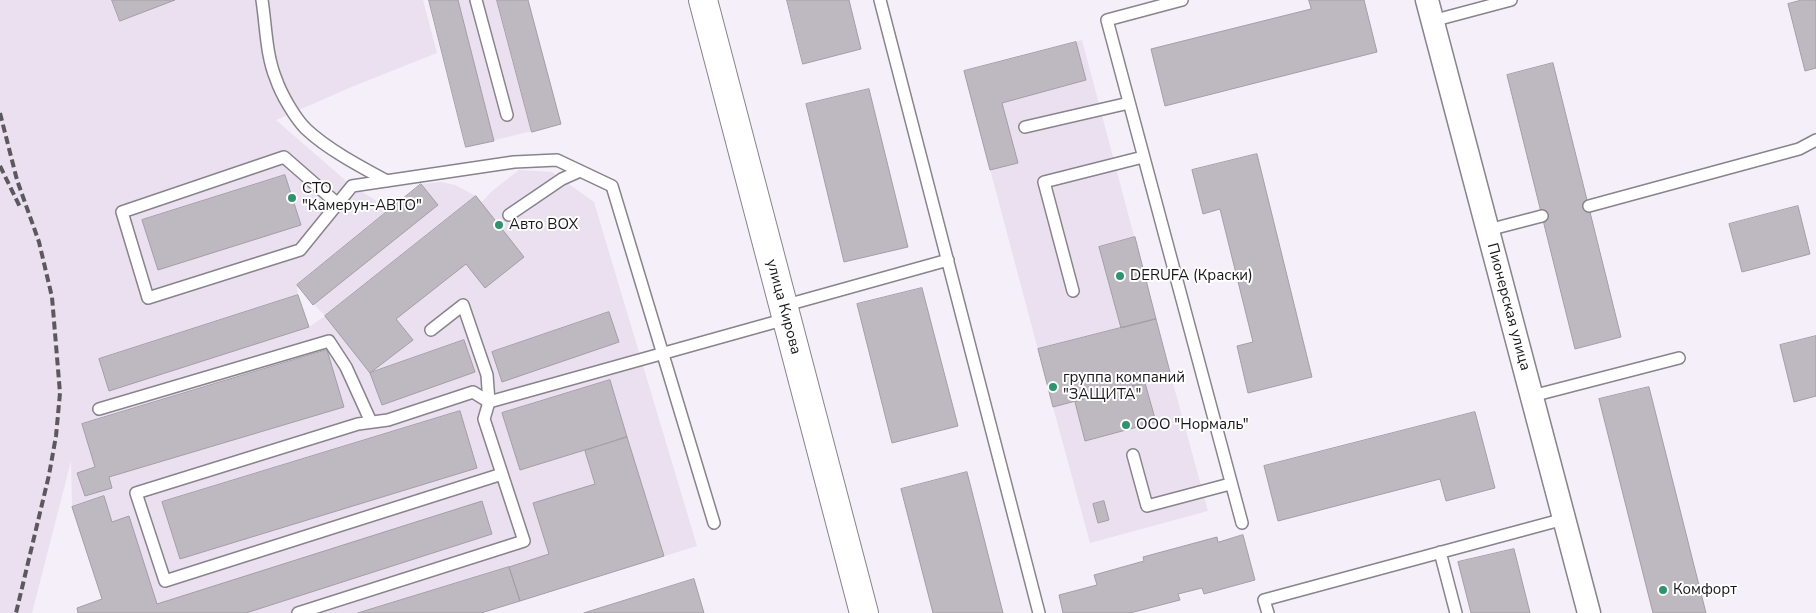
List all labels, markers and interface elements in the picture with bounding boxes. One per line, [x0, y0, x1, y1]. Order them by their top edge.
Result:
place label: СТО "Камерун-АВТО" [302, 180, 422, 215]
marker: СТО "Камерун-АВТО" [286, 192, 298, 204]
place label: Авто BOX [509, 216, 578, 234]
marker: Авто BOX [493, 219, 505, 231]
street label: Пионерская улица [1482, 241, 1534, 373]
street label: улица Кирова [762, 257, 804, 357]
place label: DERUFA (Краски) [1130, 267, 1253, 285]
marker: DERUFA (Краски) [1114, 270, 1126, 282]
place label: группа компаний "ЗАЩИТА" [1063, 369, 1185, 404]
marker: группа компаний "ЗАЩИТА" [1047, 381, 1059, 393]
place label: ООО "Нормаль" [1136, 416, 1249, 434]
marker: ООО "Нормаль" [1120, 419, 1132, 431]
place label: Комфорт [1673, 581, 1737, 599]
marker: Комфорт [1657, 584, 1669, 596]

